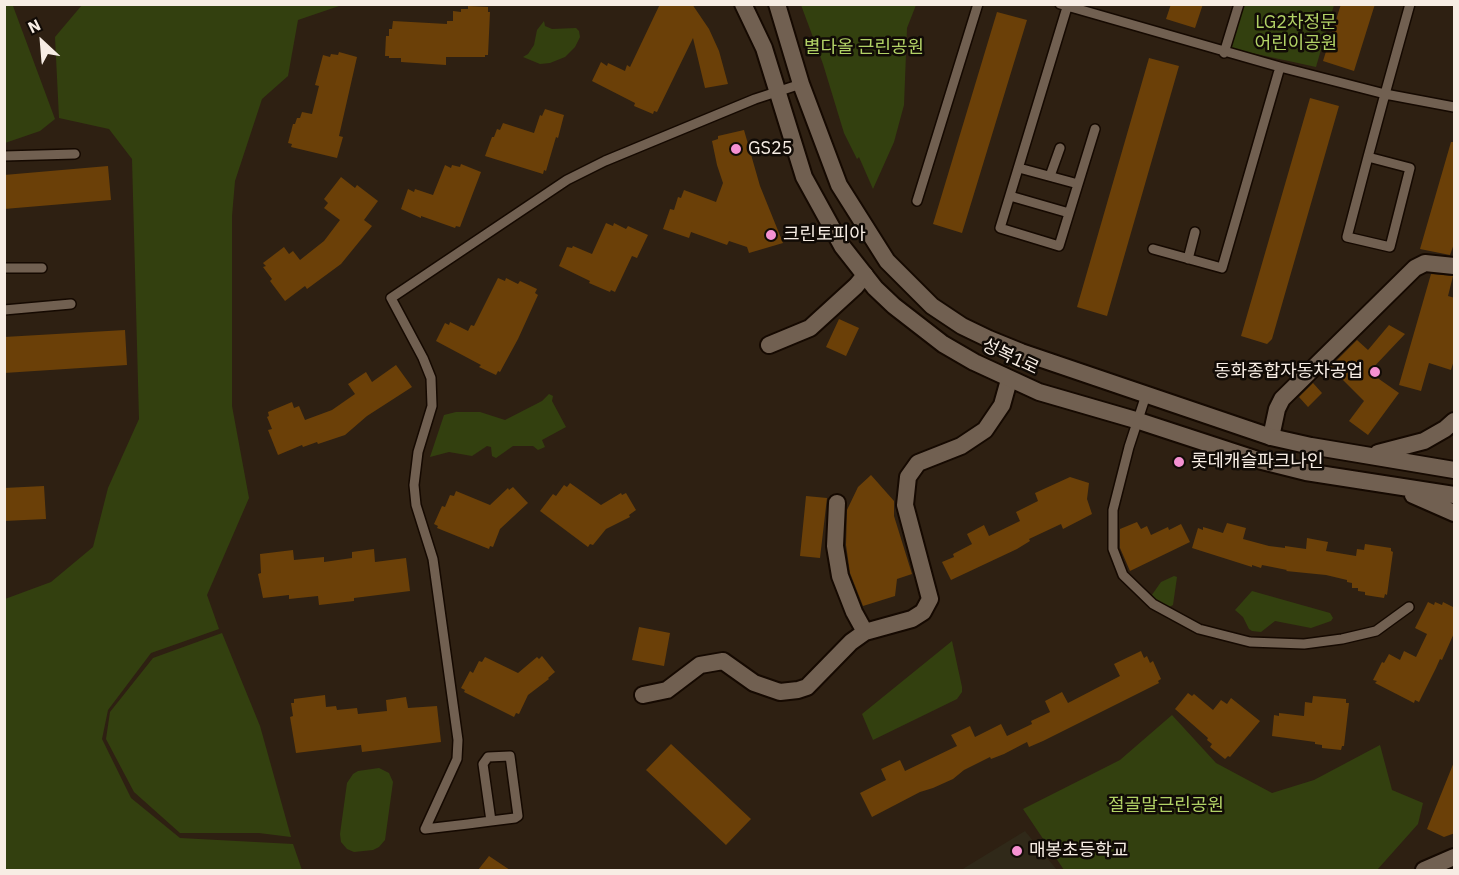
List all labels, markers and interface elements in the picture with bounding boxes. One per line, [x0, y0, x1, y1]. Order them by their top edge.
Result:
north arrow [12, 12, 72, 72]
park label: LG2차정문 어린이공원 [1255, 12, 1337, 54]
text: N [25, 14, 44, 37]
park label: 별다올 근린공원 [804, 37, 924, 59]
place label: GS25 [748, 138, 793, 160]
marker: GS25 [729, 142, 743, 156]
place label: 크린토피아 [783, 224, 866, 246]
marker: 크린토피아 [764, 228, 778, 242]
street label: 성복1로 [978, 334, 1042, 380]
place label: 동화종합자동차공업 [1214, 361, 1363, 383]
marker: 동화종합자동차공업 [1368, 365, 1382, 379]
place label: 롯데캐슬파크나인 [1191, 451, 1323, 473]
marker: 롯데캐슬파크나인 [1172, 455, 1186, 469]
park label: 절골말근린공원 [1108, 795, 1224, 817]
place label: 매봉초등학교 [1029, 840, 1128, 862]
marker: 매봉초등학교 [1010, 844, 1024, 858]

